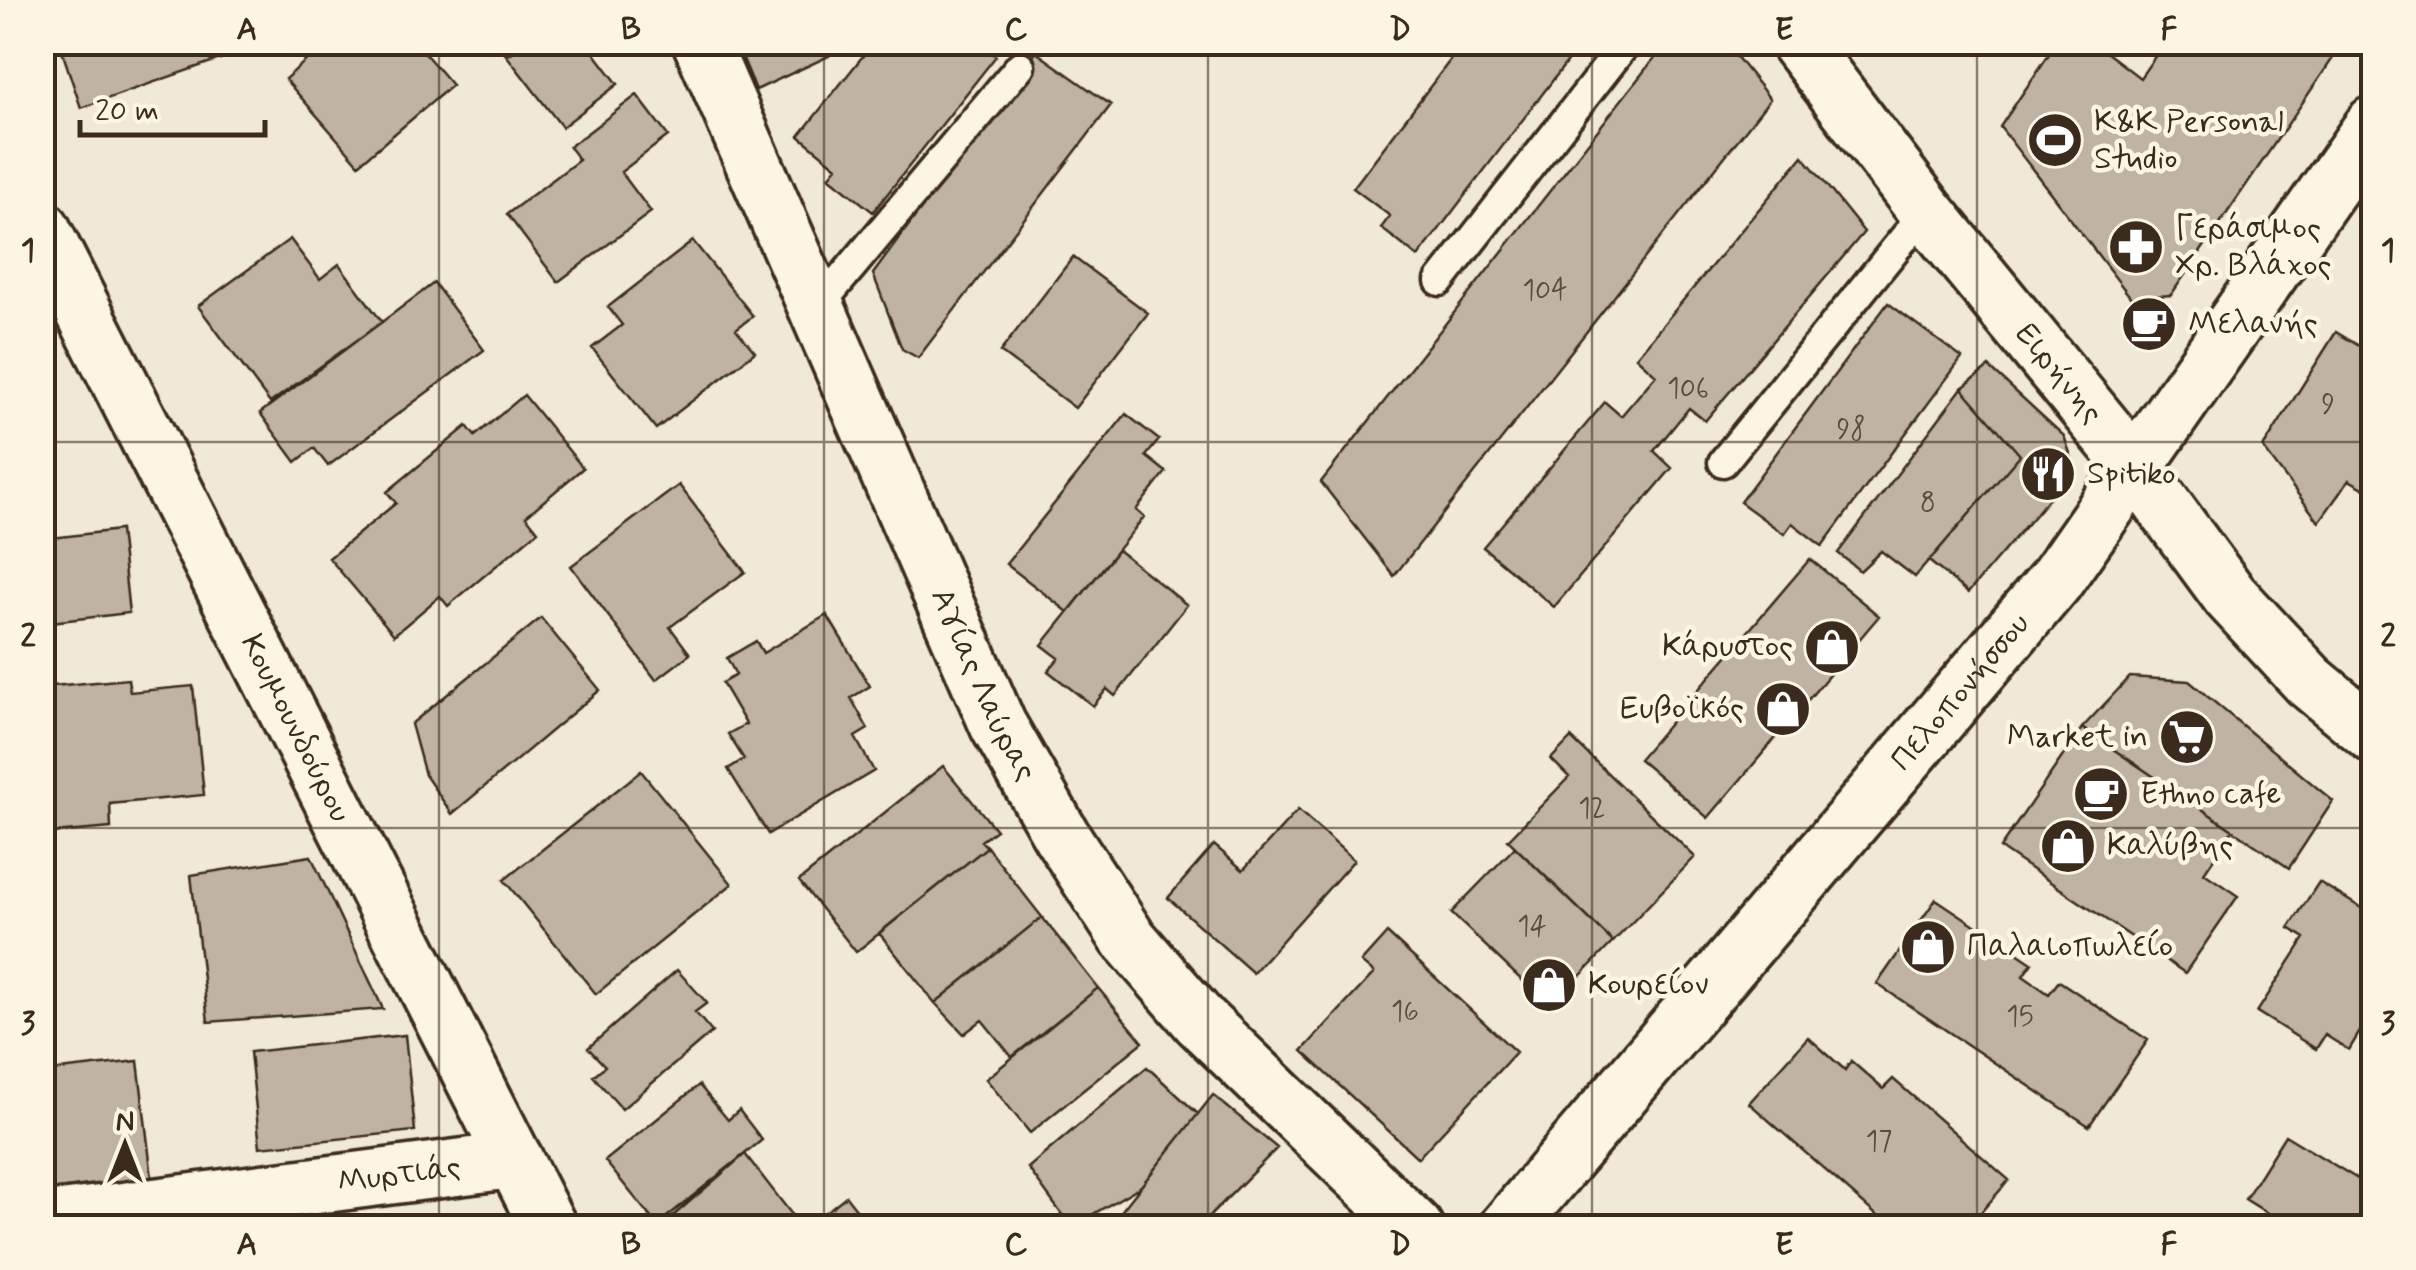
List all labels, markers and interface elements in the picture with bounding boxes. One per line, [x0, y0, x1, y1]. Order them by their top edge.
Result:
text: A [237, 9, 257, 51]
text: B [621, 9, 641, 51]
text: C [1005, 9, 1028, 51]
text: D [1389, 9, 1411, 51]
text: E [1775, 9, 1794, 51]
text: F [2161, 9, 2178, 51]
scale bar [80, 75, 265, 137]
text: 20 m [95, 92, 159, 131]
place label: K&K Personal Studio [2094, 101, 2284, 180]
sports icon: K&K Personal Studio [2025, 110, 2085, 170]
place label: Γεράσιμος Χρ. Βλάχος [2175, 208, 2332, 287]
pharmacy icon: Γεράσιμος Χρ. Βλάχος [2106, 217, 2166, 277]
text: 1 [21, 230, 35, 272]
text: 1 [2381, 230, 2395, 272]
house number: 104 [1522, 273, 1568, 310]
cafe icon: Μελανής [2119, 294, 2179, 354]
place label: Μελανής [2188, 303, 2318, 345]
street label: Ειρήνης [2005, 314, 2113, 433]
house number: 106 [1667, 371, 1709, 408]
house number: 9 [2321, 387, 2335, 424]
house number: 98 [1836, 412, 1866, 449]
restaurant icon: Spitiko [2018, 444, 2078, 504]
place label: Spitiko [2087, 453, 2176, 495]
house number: 8 [1920, 485, 1936, 522]
street label: Αγίας Λαύρας [920, 582, 1047, 789]
street label: Πελοπονήσσου [1882, 604, 2040, 780]
text: 2 [20, 616, 36, 658]
text: 2 [2380, 616, 2396, 658]
shop icon: Κάρυστος [1802, 617, 1862, 677]
place label: Κάρυστος [1662, 626, 1793, 668]
street label: Κουμουνδούρου [230, 627, 361, 830]
shop icon: Ευβοϊκός [1753, 679, 1813, 739]
place label: Ευβοϊκός [1620, 688, 1744, 730]
supermarket icon: Market in [2157, 707, 2217, 767]
place label: Market in [2007, 716, 2148, 758]
cafe icon: Ethno cafe [2071, 764, 2131, 824]
place label: Ethno cafe [2140, 773, 2281, 815]
house number: 12 [1578, 791, 1606, 828]
shop icon: Καλύβης [2038, 816, 2098, 876]
place label: Καλύβης [2107, 825, 2233, 867]
house number: 14 [1517, 909, 1547, 946]
shop icon: Παλαιοπωλείο [1898, 917, 1958, 977]
place label: Παλαιοπωλείο [1967, 926, 2173, 968]
shop icon: Κουρείον [1519, 955, 1579, 1015]
place label: Κουρείον [1588, 964, 1708, 1006]
house number: 16 [1391, 994, 1419, 1031]
house number: 15 [2006, 999, 2034, 1036]
text: 3 [21, 1003, 36, 1045]
text: 3 [2381, 1003, 2396, 1045]
north arrow [75, 1095, 175, 1195]
text: N [116, 1104, 134, 1141]
house number: 17 [1866, 1124, 1892, 1161]
street label: Μυρτιάς [335, 1146, 463, 1204]
text: A [237, 1224, 257, 1266]
text: B [621, 1224, 641, 1266]
text: C [1005, 1224, 1028, 1266]
text: D [1389, 1224, 1411, 1266]
text: E [1775, 1224, 1794, 1266]
text: F [2161, 1224, 2178, 1266]

